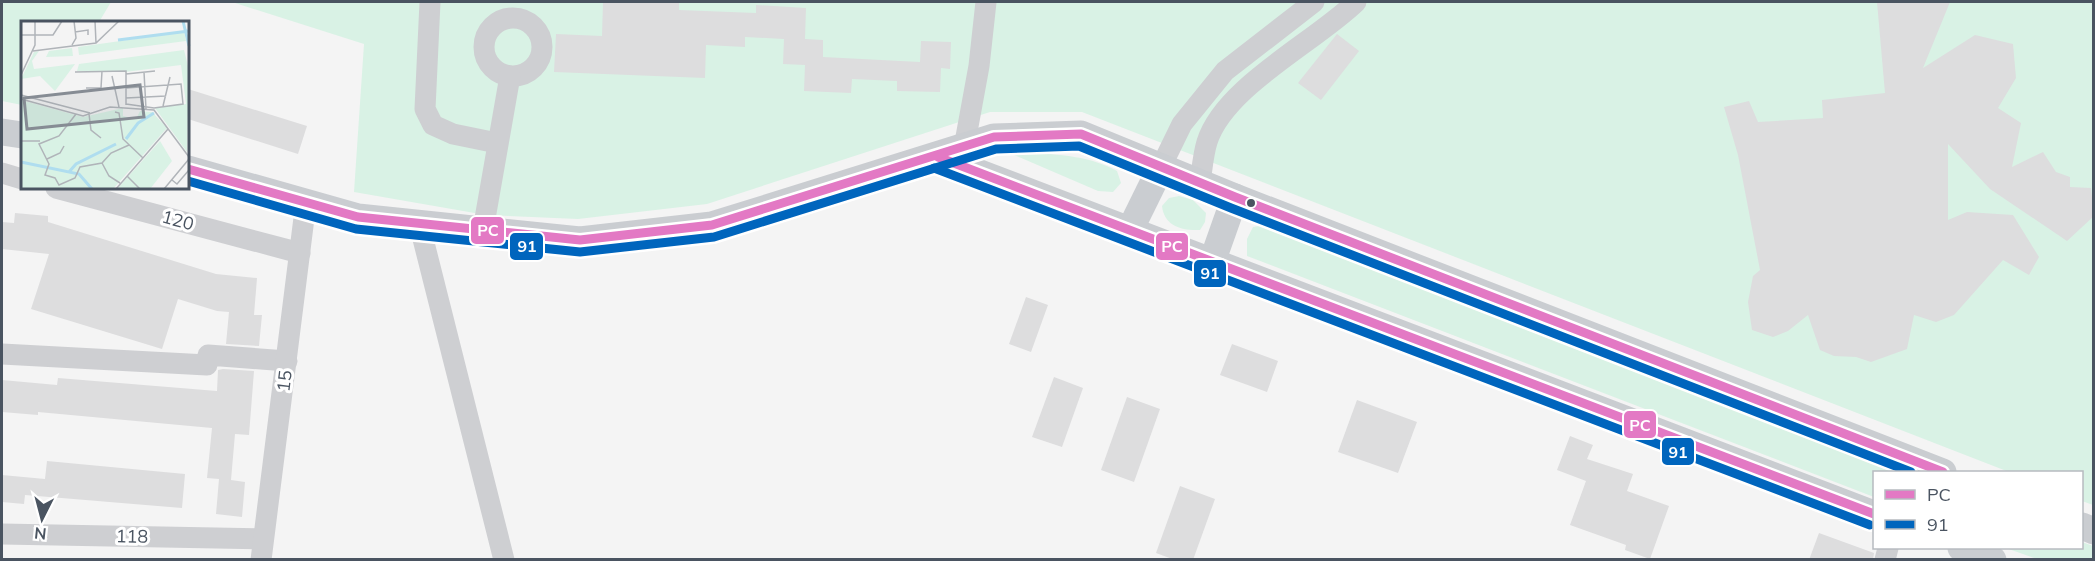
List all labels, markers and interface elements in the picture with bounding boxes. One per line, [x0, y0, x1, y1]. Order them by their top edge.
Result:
inset map [21, 21, 189, 189]
unlabelled marker [1245, 197, 1257, 209]
street label: 120 [159, 205, 197, 235]
line badge: PC [470, 216, 505, 245]
text: PC [477, 220, 499, 240]
line badge: 91 [509, 232, 544, 261]
line badge: PC [1155, 232, 1189, 261]
text: 91 [517, 236, 537, 256]
text: PC [1161, 236, 1183, 256]
line badge: 91 [1193, 259, 1227, 288]
text: 91 [1200, 263, 1220, 283]
street label: 15 [271, 369, 297, 393]
line badge: PC [1623, 410, 1657, 439]
text: PC [1629, 415, 1651, 435]
line badge: 91 [1661, 437, 1695, 466]
text: 91 [1668, 442, 1688, 462]
legend [1873, 471, 2083, 549]
text: PC [1927, 483, 1951, 506]
north arrow [12, 489, 72, 549]
text: 91 [1927, 513, 1949, 536]
text: N [33, 523, 47, 544]
street label: 118 [116, 524, 148, 548]

